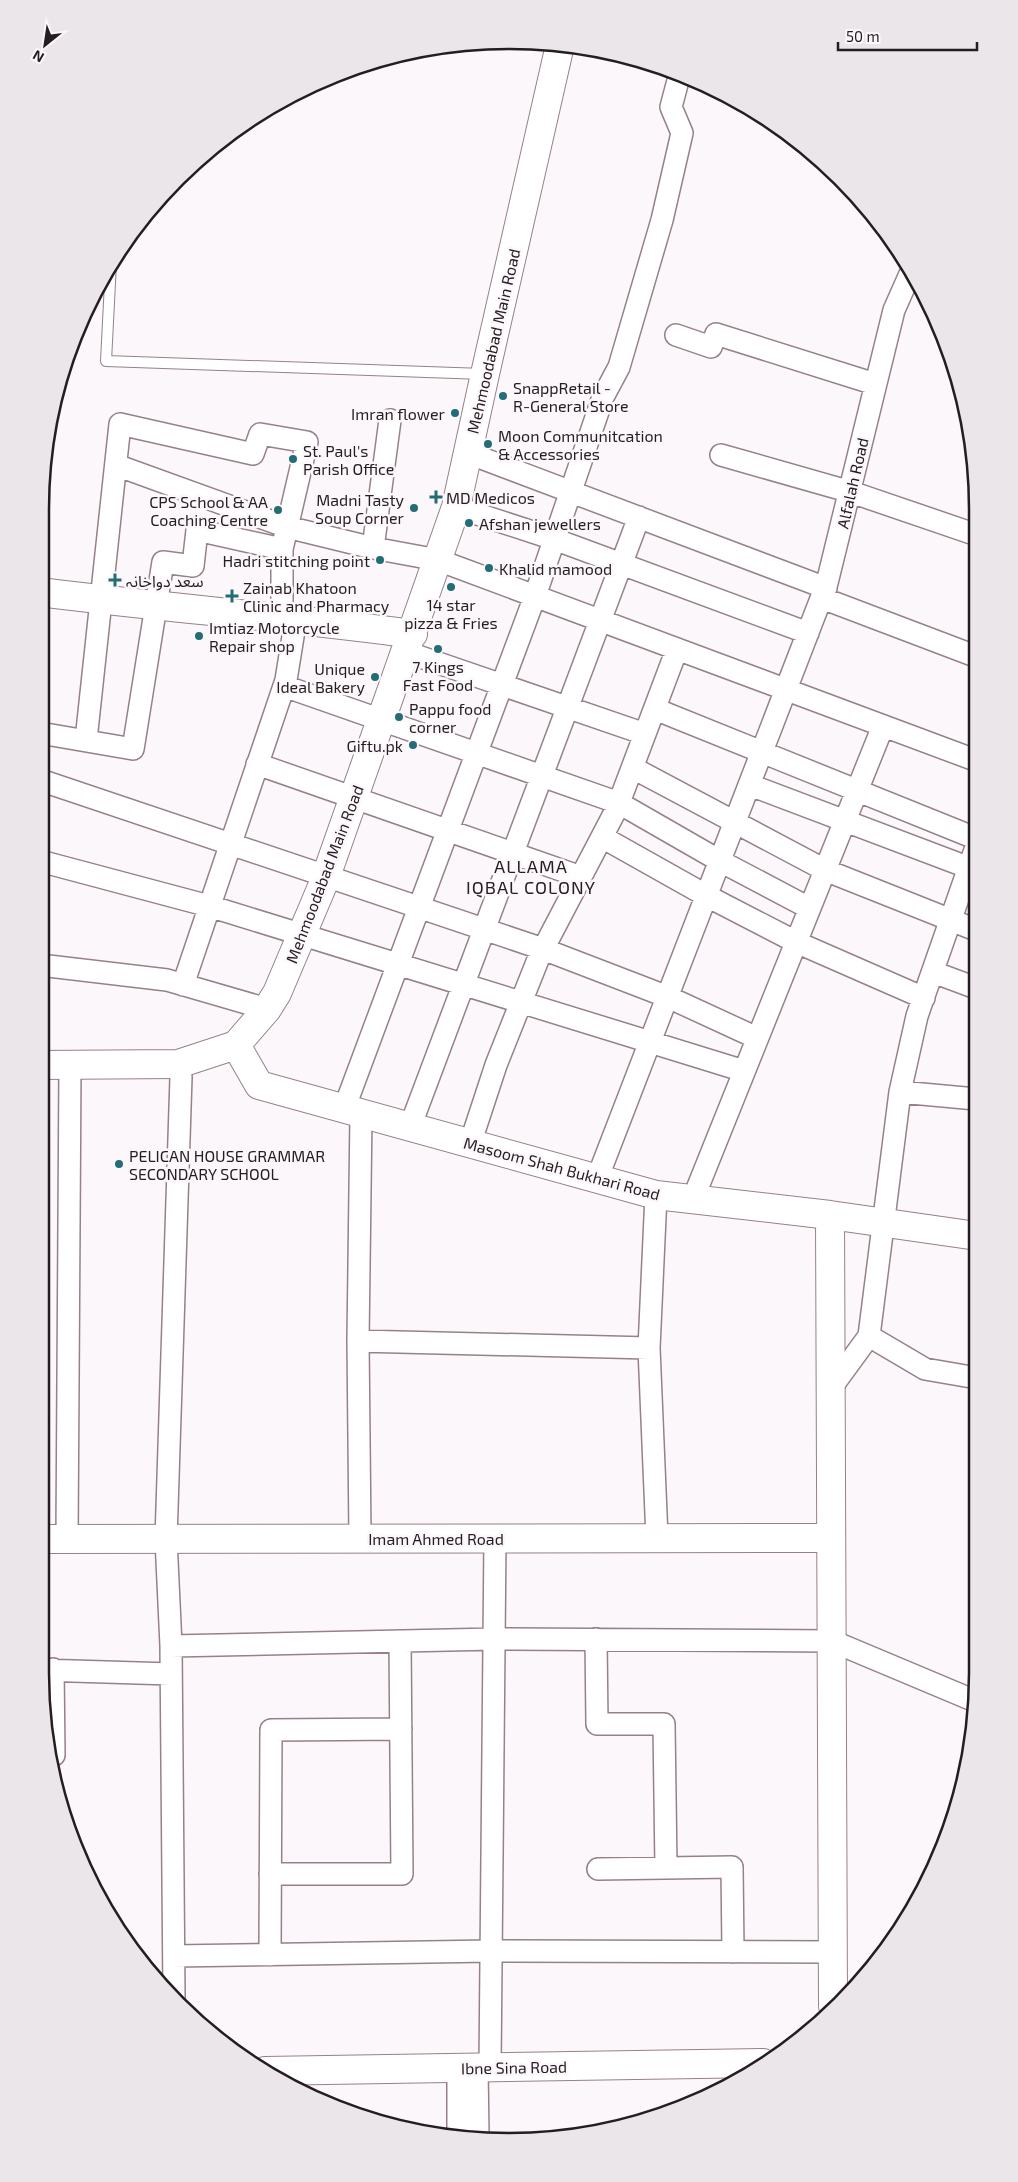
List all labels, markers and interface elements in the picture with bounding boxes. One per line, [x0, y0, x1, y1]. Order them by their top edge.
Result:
north arrow [20, 20, 70, 70]
scale bar [838, 20, 977, 52]
text: 50 m [846, 27, 880, 45]
text: N [30, 47, 47, 67]
street label: Mehmoodabad Main Road [462, 247, 524, 435]
place label: SnappRetail - R-General Store [513, 378, 629, 415]
marker: SnappRetail - R-General Store [497, 390, 509, 402]
place label: Imran flower [351, 404, 446, 423]
marker: Imran flower [449, 407, 461, 419]
place label: Moon Communitcation & Accessories [498, 426, 663, 463]
street label: Alfalah Road [832, 436, 872, 530]
marker: Moon Communitcation & Accessories [482, 438, 494, 450]
place label: St. Paul's Parish Office [303, 441, 394, 478]
marker: St. Paul's Parish Office [287, 453, 299, 465]
place label: MD Medicos [446, 488, 535, 507]
place label: Madni Tasty Soup Corner [315, 490, 405, 527]
marker: MD Medicos [430, 491, 442, 503]
place label: CPS School & AA Coaching Centre [149, 492, 268, 529]
marker: Madni Tasty Soup Corner [408, 502, 420, 514]
marker: CPS School & AA Coaching Centre [272, 504, 284, 516]
place label: Afshan jewellers [479, 514, 601, 534]
marker: Afshan jewellers [463, 517, 475, 529]
place label: Hadri stitching point [223, 551, 370, 570]
marker: Hadri stitching point [374, 554, 386, 566]
place label: Khalid mamood [499, 559, 612, 578]
marker: Khalid mamood [483, 562, 495, 574]
place label: سعد دواخانہ [126, 571, 204, 591]
marker: سعد دواخانہ [108, 573, 122, 587]
place label: Zainab Khatoon Clinic and Pharmacy [243, 578, 390, 615]
marker: 14 star pizza & Fries [445, 581, 457, 593]
marker: Zainab Khatoon Clinic and Pharmacy [225, 589, 239, 603]
place label: 14 star pizza & Fries [404, 595, 498, 632]
place label: Imtiaz Motorcycle Repair shop [209, 618, 340, 655]
marker: Imtiaz Motorcycle Repair shop [193, 630, 205, 642]
marker: 7 Kings Fast Food [432, 643, 444, 655]
place label: 7 Kings Fast Food [403, 657, 473, 694]
place label: Unique Ideal Bakery [276, 659, 366, 696]
marker: Unique Ideal Bakery [369, 671, 381, 683]
place label: Pappu food corner [409, 699, 491, 736]
marker: Pappu food corner [393, 711, 405, 723]
place label: Giftu.pk [347, 736, 403, 755]
marker: Giftu.pk [407, 739, 419, 751]
street label: Mehmoodabad Main Road [281, 782, 367, 966]
district label: ALLAMA IQBAL COLONY [466, 855, 596, 898]
street label: Masoom Shah Bukhari Road [462, 1133, 662, 1203]
place label: PELICAN HOUSE GRAMMAR SECONDARY SCHOOL [129, 1146, 325, 1183]
marker: PELICAN HOUSE GRAMMAR SECONDARY SCHOOL [113, 1158, 125, 1170]
street label: Imam Ahmed Road [368, 1529, 504, 1548]
street label: Ibne Sina Road [461, 2057, 567, 2077]

